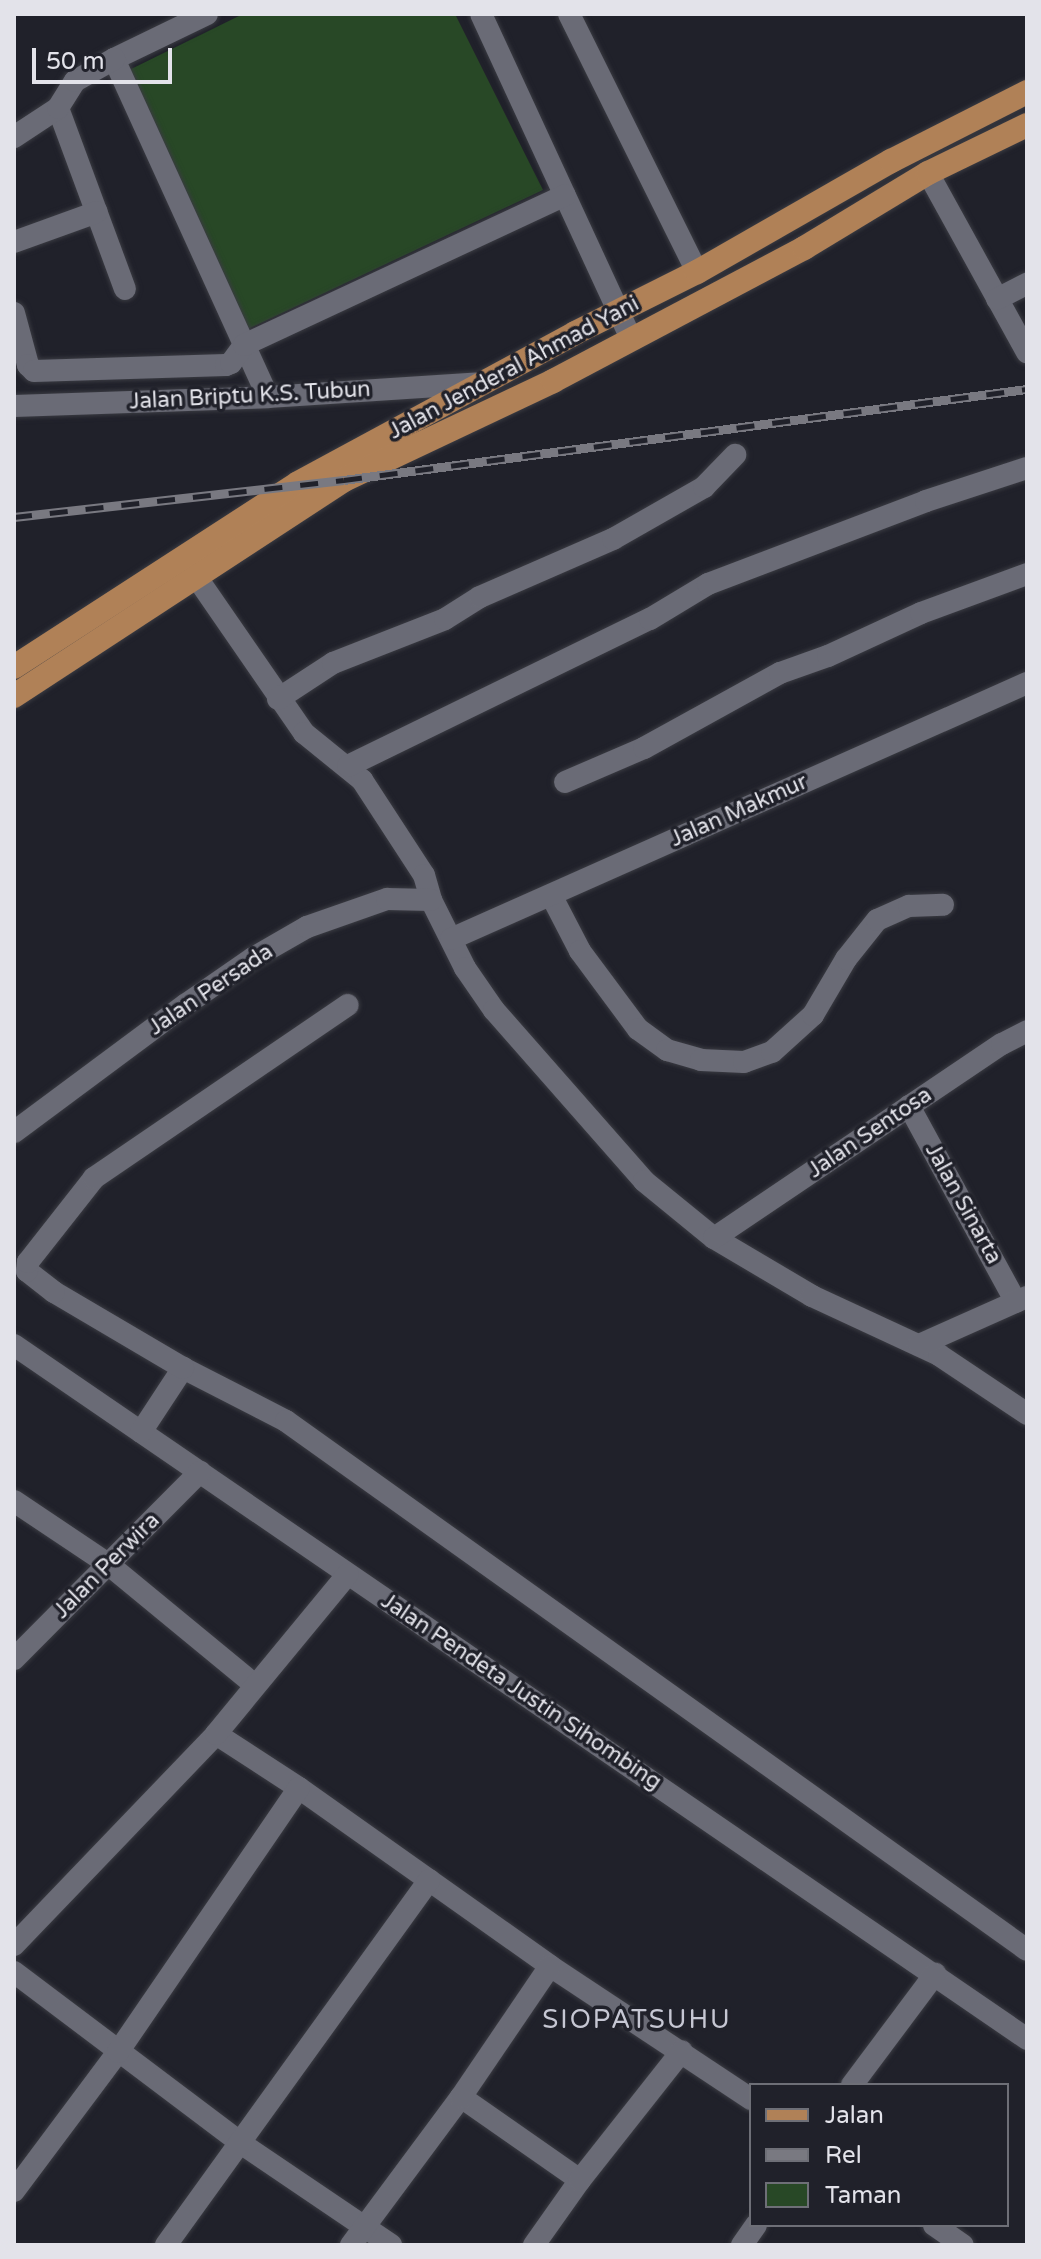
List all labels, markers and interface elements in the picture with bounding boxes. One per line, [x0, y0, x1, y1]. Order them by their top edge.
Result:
scale bar [36, 32, 176, 82]
text: 50 m [46, 47, 104, 76]
street label: Jalan Jenderal Ahmad Yani [384, 291, 644, 445]
street label: Jalan Briptu K.S. Tubun [129, 376, 371, 416]
street label: Jalan Makmur [666, 769, 812, 853]
street label: Jalan Persada [144, 939, 278, 1041]
street label: Jalan Sentosa [803, 1082, 937, 1184]
street label: Jalan Sinarta [919, 1139, 1007, 1269]
street label: Jalan Perwira [49, 1508, 165, 1624]
street label: Jalan Pendeta Justin Sihombing [376, 1588, 666, 1796]
district label: SIOPATSUHU [542, 2004, 732, 2036]
legend [749, 2083, 1009, 2227]
text: Jalan [825, 2101, 884, 2130]
text: Rel [825, 2141, 862, 2170]
text: Taman [825, 2181, 901, 2210]

